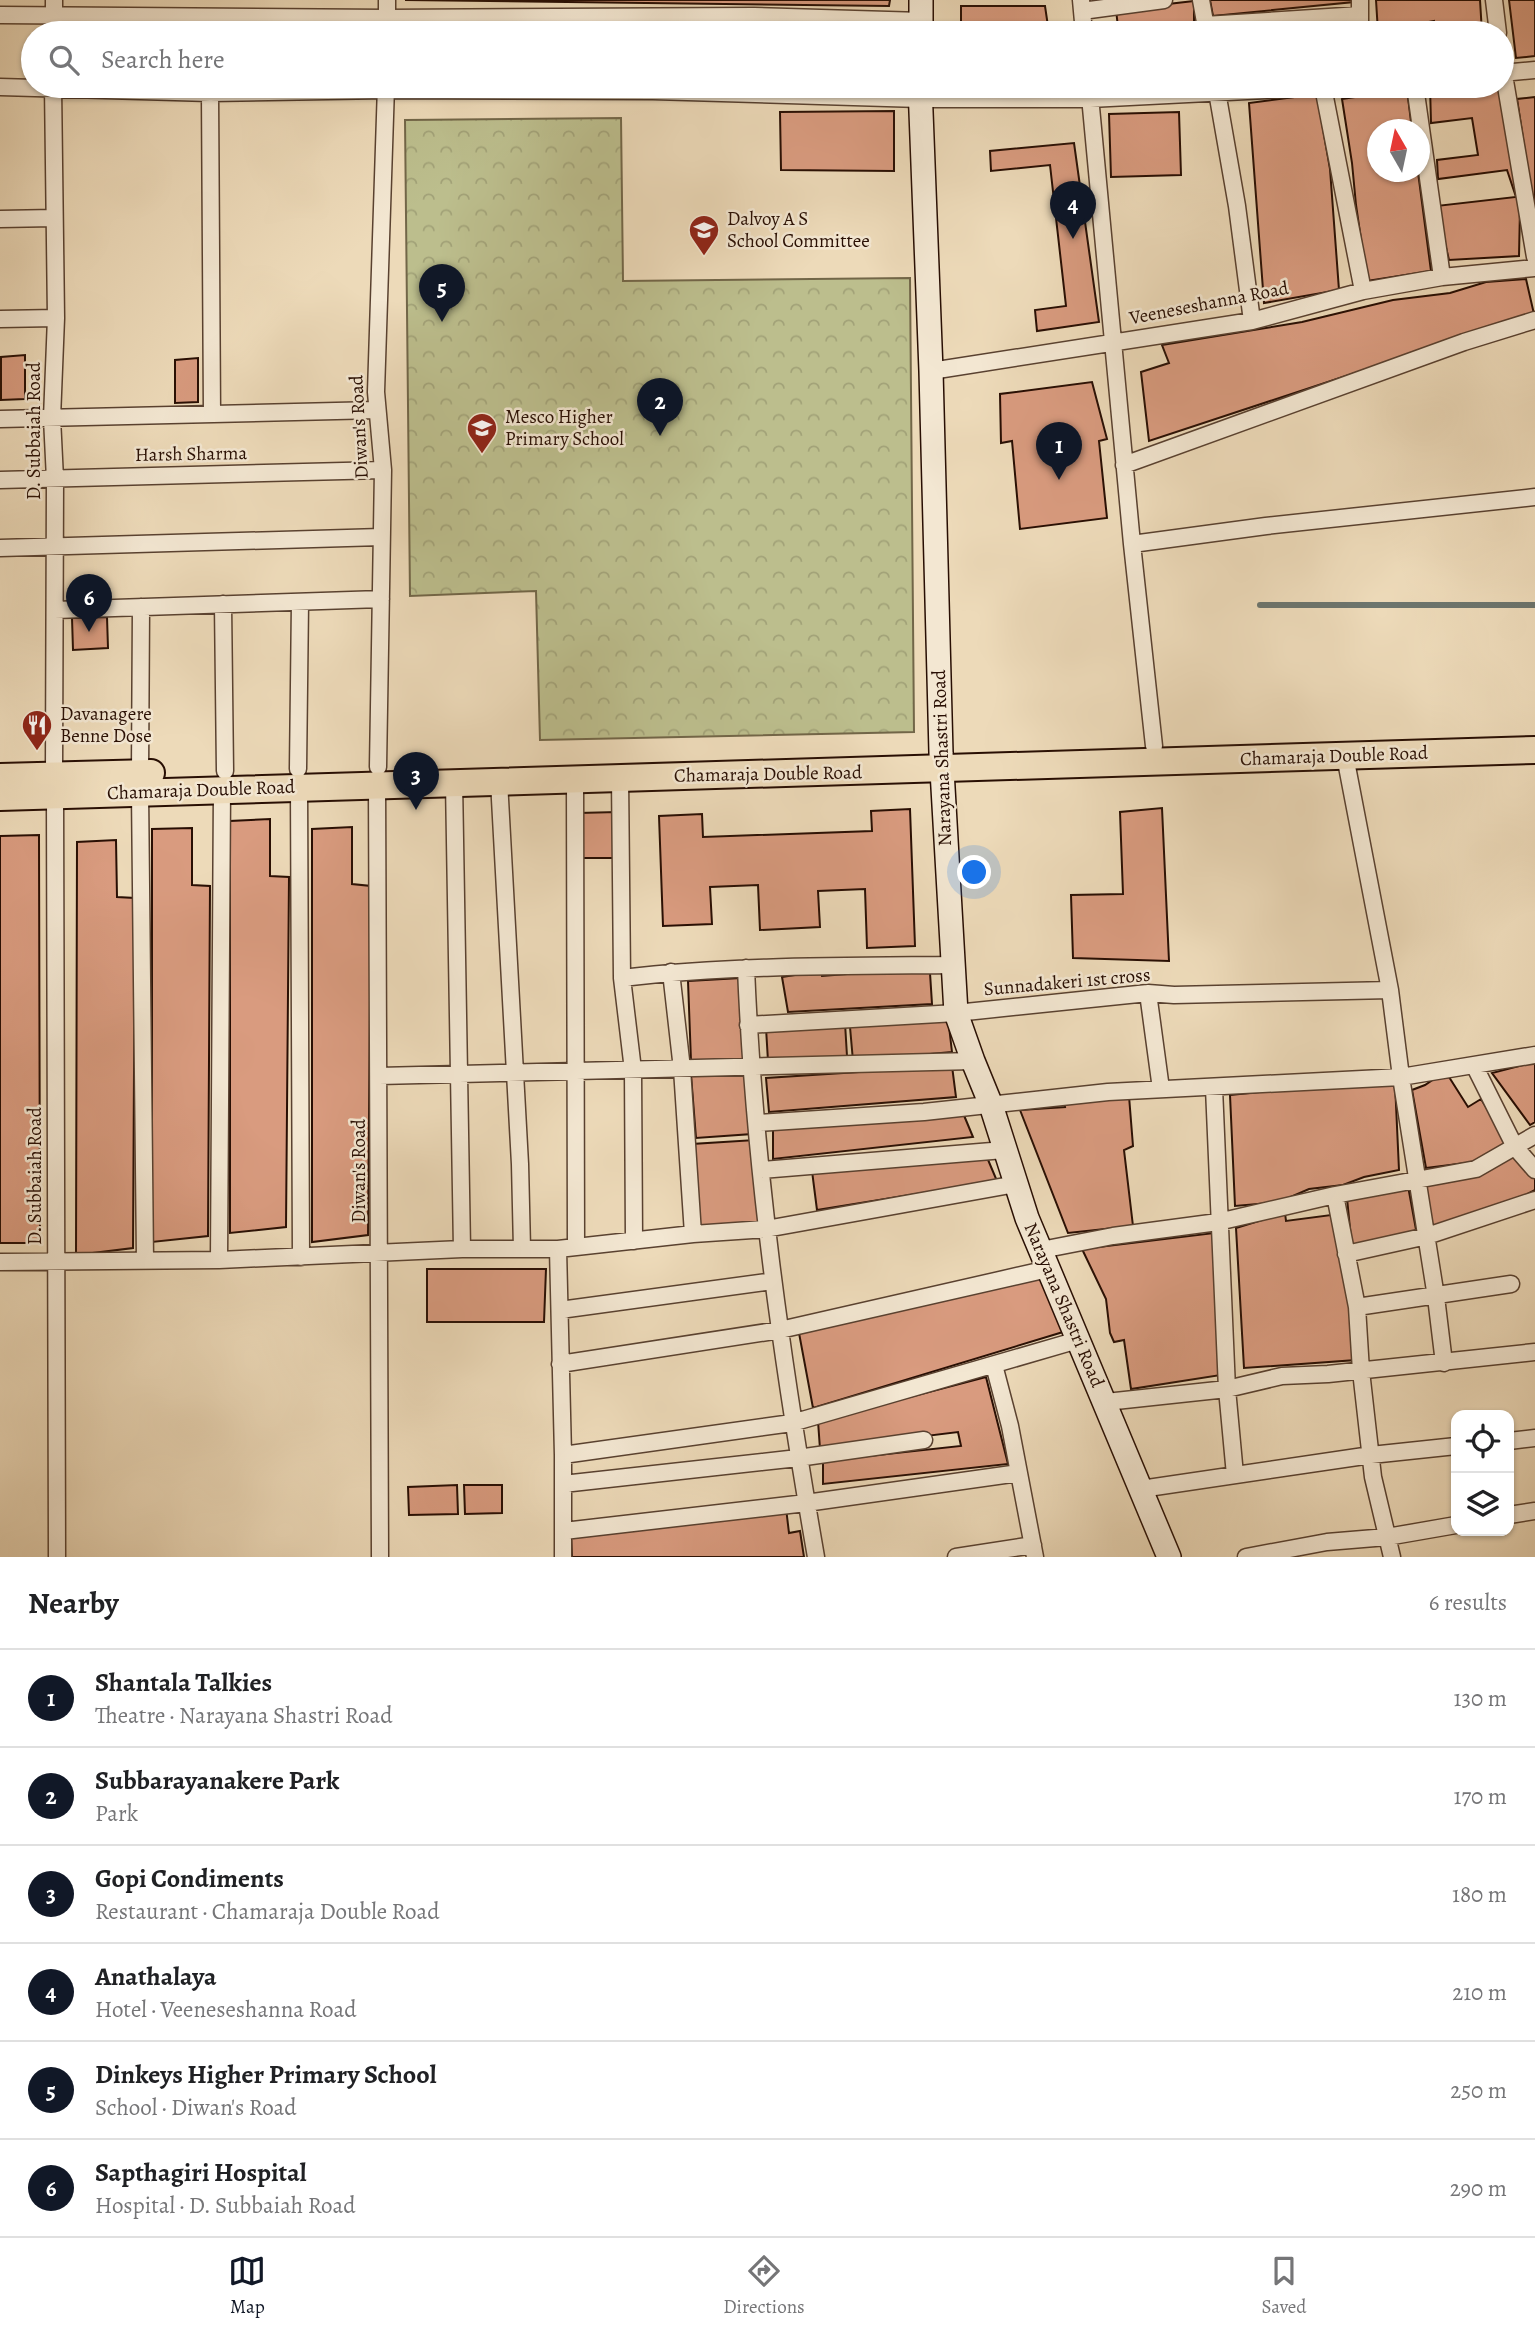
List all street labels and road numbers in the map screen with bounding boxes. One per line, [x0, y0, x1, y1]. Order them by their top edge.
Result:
street label: Veeneseshanna Road [1126, 275, 1292, 331]
street label: D. Subbaiah Road [21, 361, 47, 500]
street label: Diwan's Road [343, 374, 375, 480]
street label: Harsh Sharma [135, 440, 248, 468]
street label: Narayana Shastri Road [926, 669, 958, 847]
street label: Chamaraja Double Road [1240, 740, 1429, 772]
street label: Chamaraja Double Road [674, 759, 863, 789]
street label: Chamaraja Double Road [107, 774, 296, 806]
street label: Sunnadakeri 1st cross [983, 962, 1151, 1002]
street label: D. Subbaiah Road [22, 1106, 48, 1245]
street label: Diwan's Road [346, 1118, 372, 1223]
street label: Narayana Shastri Road [1018, 1219, 1111, 1392]

